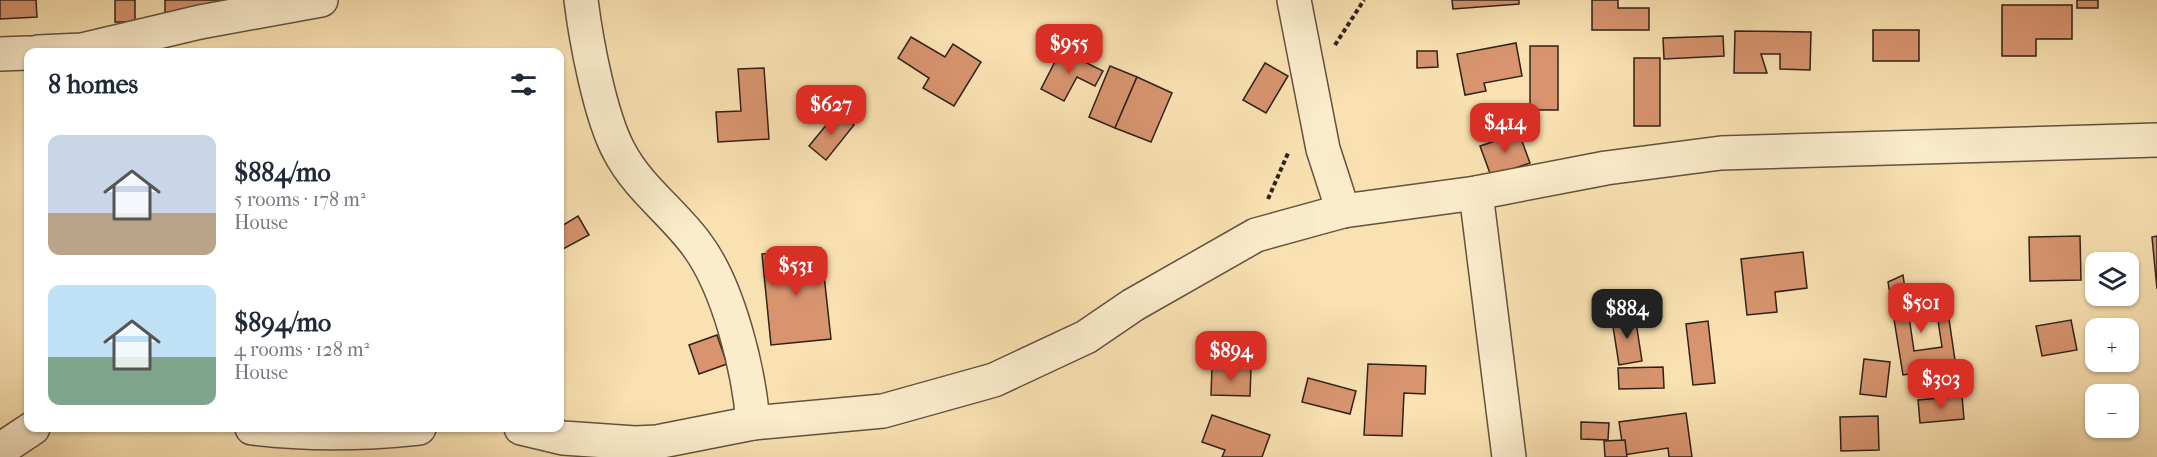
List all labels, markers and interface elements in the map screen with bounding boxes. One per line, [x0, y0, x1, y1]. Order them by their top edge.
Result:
pin: $955 [1033, 24, 1105, 75]
text: $955 [1050, 32, 1088, 55]
icon: filters [507, 68, 540, 101]
text: 8 homes [48, 69, 138, 100]
pin: $627 [795, 85, 867, 136]
text: $627 [810, 93, 852, 116]
pin: $414 [1469, 103, 1541, 154]
text: $414 [1484, 111, 1526, 134]
text: $884/mo [234, 157, 331, 188]
icon: home [96, 159, 168, 231]
text: 5 rooms · 178 m² [234, 188, 366, 211]
text: House [234, 211, 288, 234]
pin: $531 [760, 246, 832, 297]
map controls [2085, 252, 2139, 438]
button: layers [2085, 252, 2139, 306]
text: $531 [779, 254, 814, 277]
pin: $501 [1885, 283, 1957, 334]
pin: $884 [1591, 289, 1663, 340]
text: $501 [1902, 291, 1940, 314]
text: $884 [1606, 297, 1648, 320]
text: $894/mo [234, 307, 331, 338]
icon: home [96, 309, 168, 381]
button: + [2085, 318, 2139, 372]
pin: $894 [1195, 331, 1267, 382]
text: 4 rooms · 128 m² [234, 338, 369, 361]
text: $894 [1209, 339, 1253, 362]
pin: $303 [1905, 359, 1977, 410]
text: House [234, 361, 288, 384]
text: $303 [1922, 367, 1960, 390]
button: − [2085, 384, 2139, 438]

